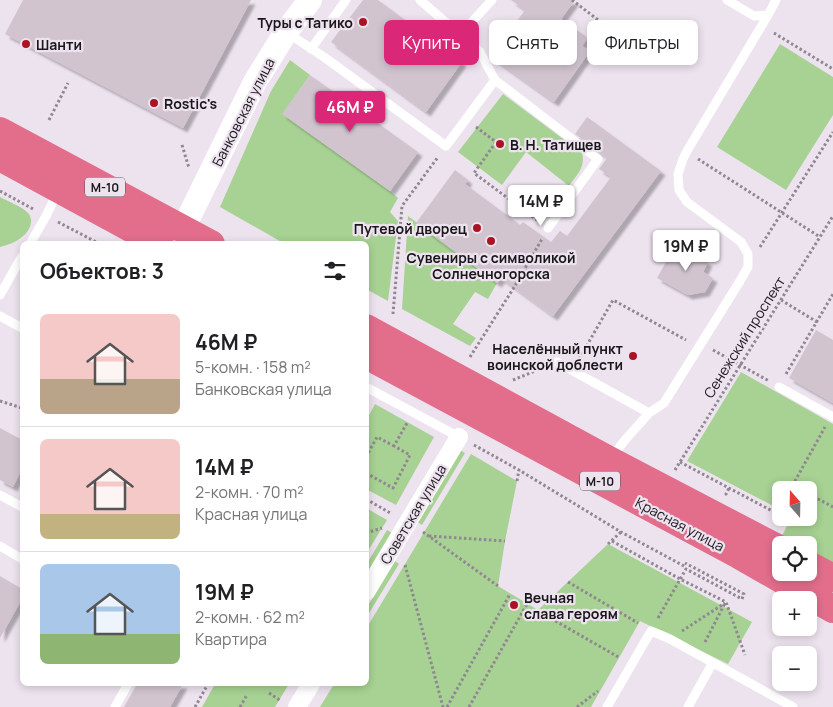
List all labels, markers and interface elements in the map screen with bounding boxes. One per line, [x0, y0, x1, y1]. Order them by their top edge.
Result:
place label: Туры с Татико [257, 13, 353, 32]
marker: Туры с Татико [357, 16, 369, 28]
chip: Купить [384, 20, 479, 65]
chip: Снять [489, 20, 577, 65]
chip: Фильтры [587, 20, 698, 65]
place label: Шанти [36, 35, 82, 54]
marker: Шанти [20, 38, 32, 50]
street label: Банковская улица [207, 54, 279, 170]
pin: 46M ₽ [315, 90, 385, 133]
place label: Rostic's [164, 94, 218, 113]
text: 46M ₽ [326, 96, 374, 118]
marker: Rostic's [148, 97, 160, 109]
place label: В. Н. Татищев [510, 135, 602, 154]
marker: В. Н. Татищев [494, 138, 506, 150]
road number: М-10 [85, 178, 125, 196]
pin: 14M ₽ [506, 184, 576, 227]
text: 14M ₽ [519, 190, 563, 212]
place label: Путевой дворец [354, 219, 467, 238]
marker: Путевой дворец [471, 222, 483, 234]
pin: 19M ₽ [651, 230, 721, 272]
marker: Сувениры с символикой Солнечногорска [485, 235, 497, 247]
text: 19M ₽ [664, 235, 708, 257]
place label: Сувениры с символикой Солнечногорска [406, 248, 576, 283]
text: Объектов: 3 [40, 257, 164, 285]
icon: filters [321, 257, 349, 285]
street label: Сенежский проспект [699, 273, 789, 401]
text: 46M ₽ [195, 328, 257, 356]
icon: home [80, 334, 140, 394]
place label: Населённый пункт воинской доблести [487, 339, 624, 374]
marker: Населённый пункт воинской доблести [627, 350, 639, 362]
text: 5-комн. · 158 m² [195, 356, 311, 378]
text: Банковская улица [195, 378, 332, 400]
text: 14M ₽ [195, 453, 254, 481]
icon: home [80, 459, 140, 519]
street label: Советская улица [376, 461, 450, 567]
road number: М-10 [580, 472, 620, 491]
text: 2-комн. · 70 m² [195, 481, 304, 503]
north arrow [772, 481, 818, 526]
map controls [772, 481, 817, 691]
street label: Красная улица [632, 493, 728, 555]
text: Красная улица [195, 503, 307, 525]
button: locate [772, 536, 817, 581]
text: 19M ₽ [195, 578, 254, 606]
icon: home [80, 584, 140, 644]
place label: Вечная слава героям [524, 588, 618, 623]
button: + [772, 591, 817, 636]
marker: Вечная слава героям [508, 599, 520, 611]
text: 2-комн. · 62 m² [195, 606, 305, 628]
text: Квартира [195, 628, 267, 650]
button: − [772, 646, 817, 691]

